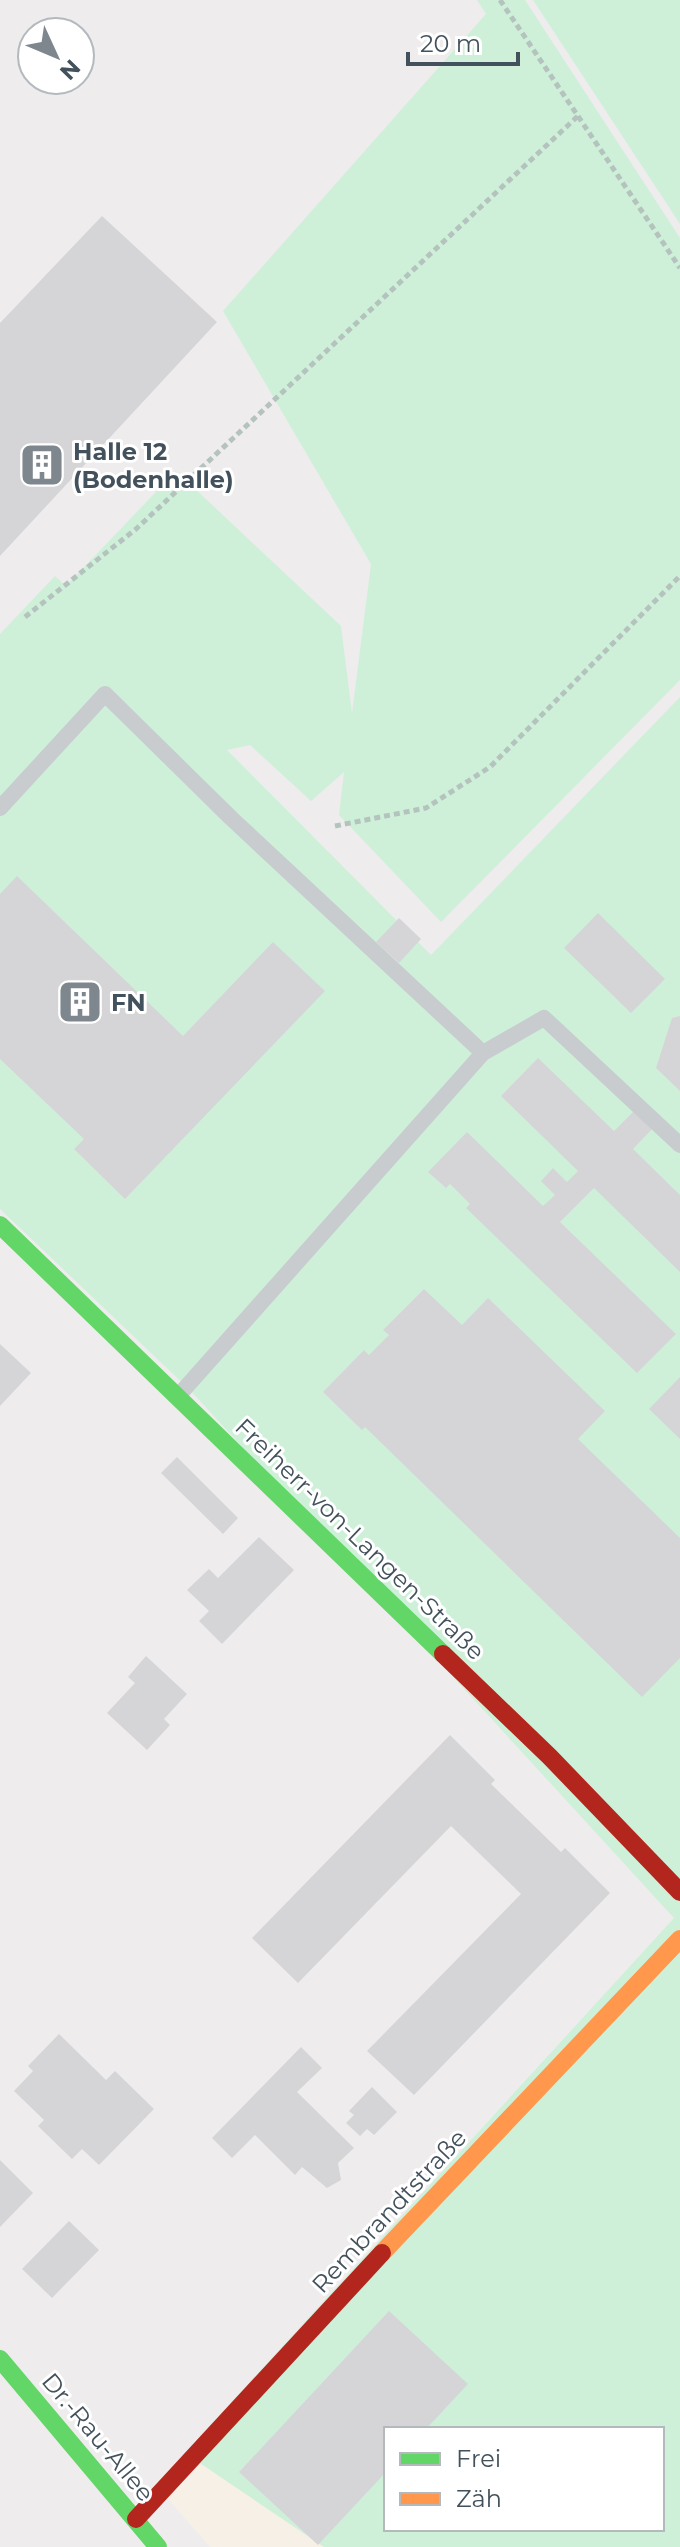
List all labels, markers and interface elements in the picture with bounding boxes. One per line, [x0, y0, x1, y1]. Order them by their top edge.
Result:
north arrow [16, 16, 96, 96]
scale bar [408, 16, 518, 66]
text: 20 m [420, 29, 481, 58]
text: N [54, 54, 86, 85]
place label: Halle 12 (Bodenhalle) [73, 437, 234, 494]
building icon: Halle 12 (Bodenhalle) [18, 441, 66, 489]
building icon: FN [56, 978, 104, 1026]
place label: FN [111, 988, 146, 1017]
street label: Freiherr-von-Langen-Straße [229, 1412, 491, 1666]
street label: Rembrandtstraße [306, 2123, 472, 2299]
street label: Dr.-Rau-Allee [36, 2367, 160, 2507]
legend [384, 2427, 664, 2531]
text: Frei [456, 2444, 501, 2473]
text: Zäh [456, 2484, 502, 2513]

